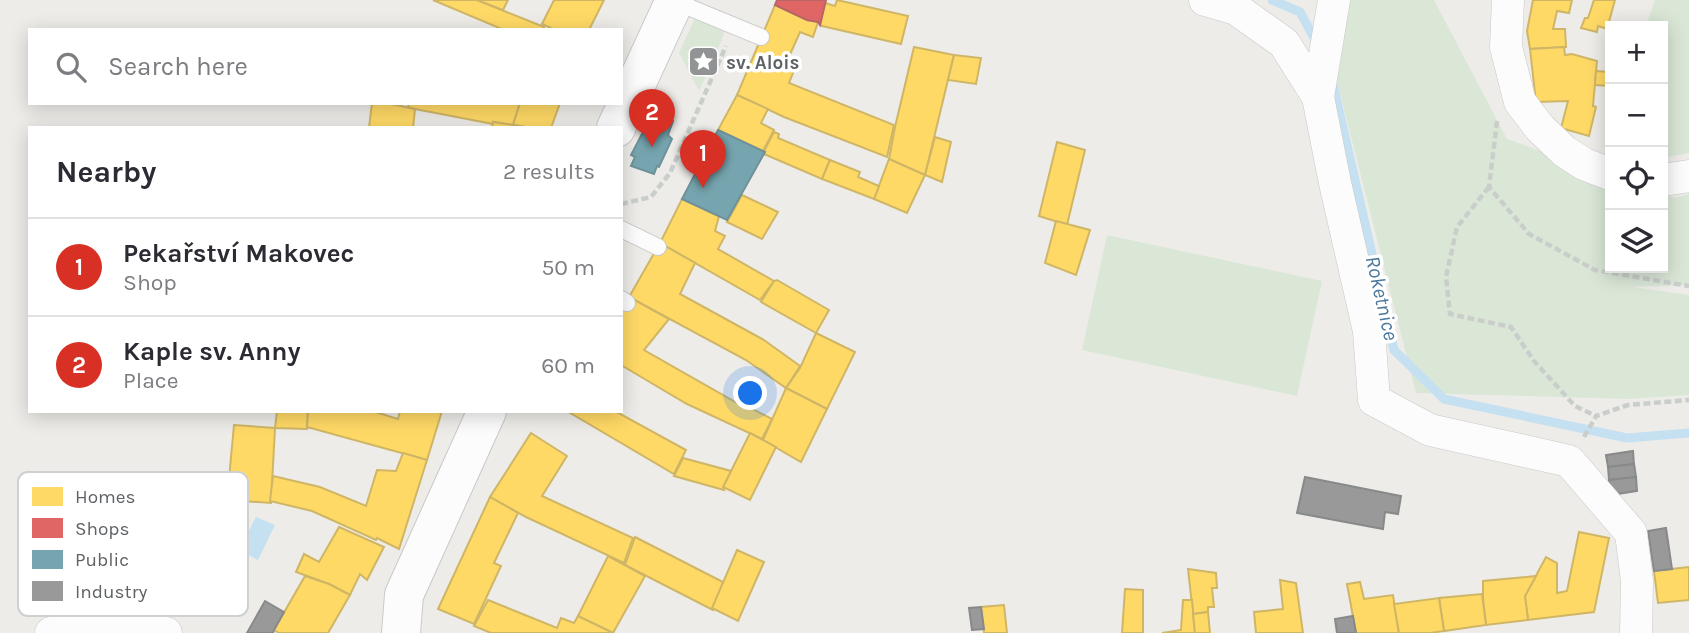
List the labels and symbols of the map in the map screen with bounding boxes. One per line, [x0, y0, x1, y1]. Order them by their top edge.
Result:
place icon: sv. Alois [686, 45, 720, 79]
place label: sv. Alois [726, 52, 799, 74]
pin: 2 [629, 89, 675, 147]
pin: 1 [680, 130, 726, 188]
water label: Roketnice [1361, 253, 1403, 343]
your location [733, 376, 767, 410]
legend [18, 472, 248, 616]
text: Homes [75, 486, 136, 508]
text: Shops [75, 518, 129, 540]
text: Public [75, 549, 129, 571]
text: Industry [75, 581, 148, 603]

